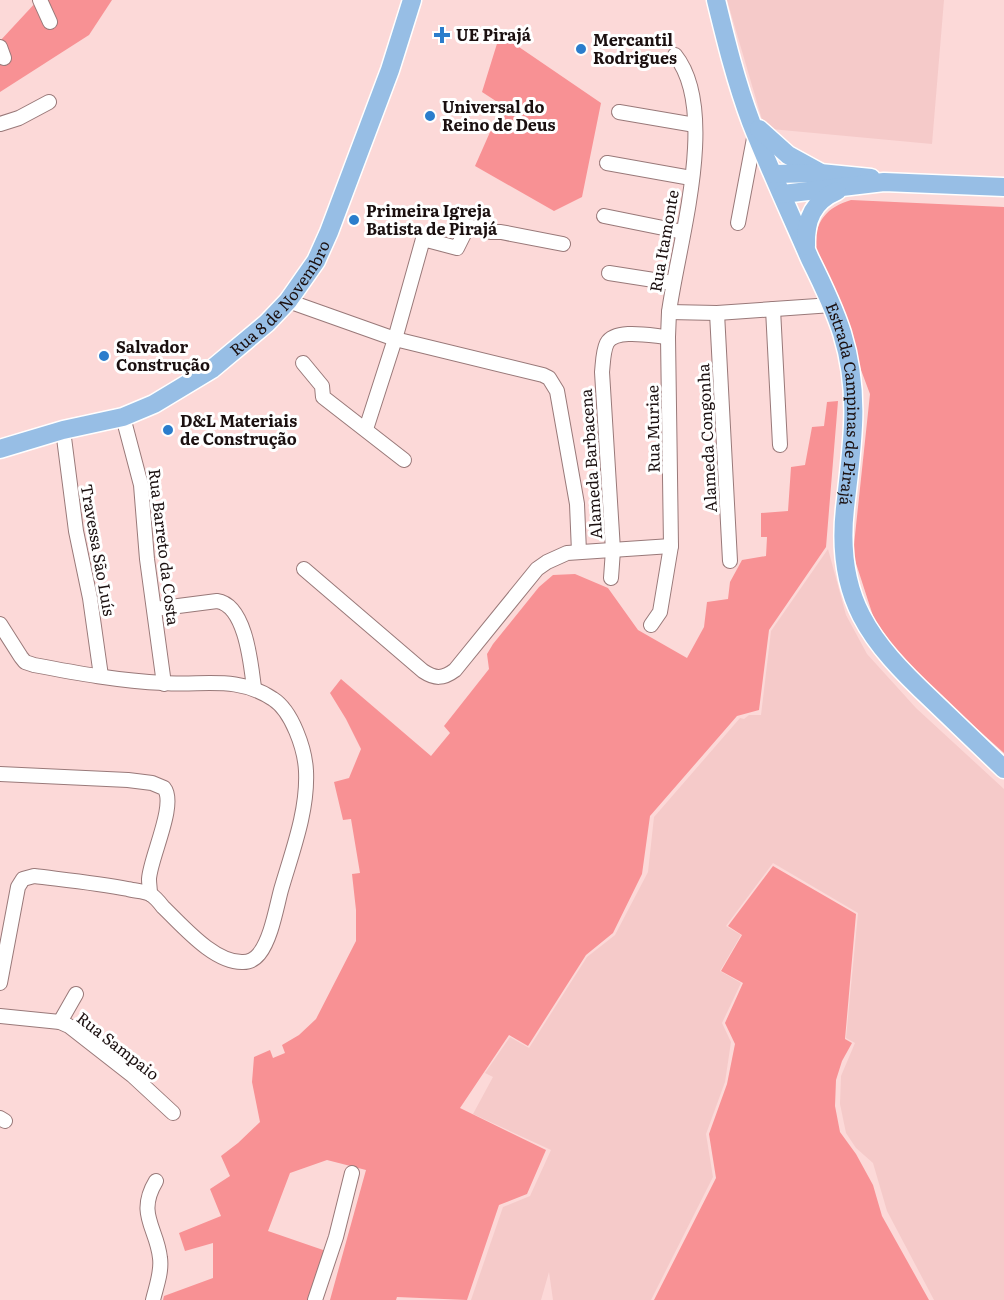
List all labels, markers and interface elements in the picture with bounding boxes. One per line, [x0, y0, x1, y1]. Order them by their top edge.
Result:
place label: UE Pirajá [456, 22, 532, 46]
marker: UE Pirajá [433, 26, 451, 44]
place label: Mercantil Rodrigues [593, 27, 677, 69]
marker: Mercantil Rodrigues [574, 42, 588, 56]
place label: Universal do Reino de Deus [442, 94, 556, 136]
marker: Universal do Reino de Deus [423, 109, 437, 123]
street label: Rua Itamonte [642, 188, 684, 294]
place label: Primeira Igreja Batista de Pirajá [366, 198, 498, 240]
marker: Primeira Igreja Batista de Pirajá [347, 213, 361, 227]
street label: Rua 8 de Novembro [224, 236, 335, 361]
street label: Estrada Campinas de Pirajá [821, 298, 866, 507]
place label: Salvador Construção [116, 334, 210, 376]
marker: Salvador Construção [97, 349, 111, 363]
street label: Alameda Congonha [690, 362, 722, 513]
street label: Rua Muriae [639, 385, 665, 473]
street label: Alameda Barbacena [573, 388, 607, 540]
place label: D&L Materiais de Construção [180, 408, 297, 450]
marker: D&L Materiais de Construção [161, 423, 175, 437]
street label: Rua Barreto da Costa [143, 467, 187, 627]
street label: Travessa São Luís [76, 482, 122, 618]
street label: Rua Sampaio [72, 1005, 165, 1085]

